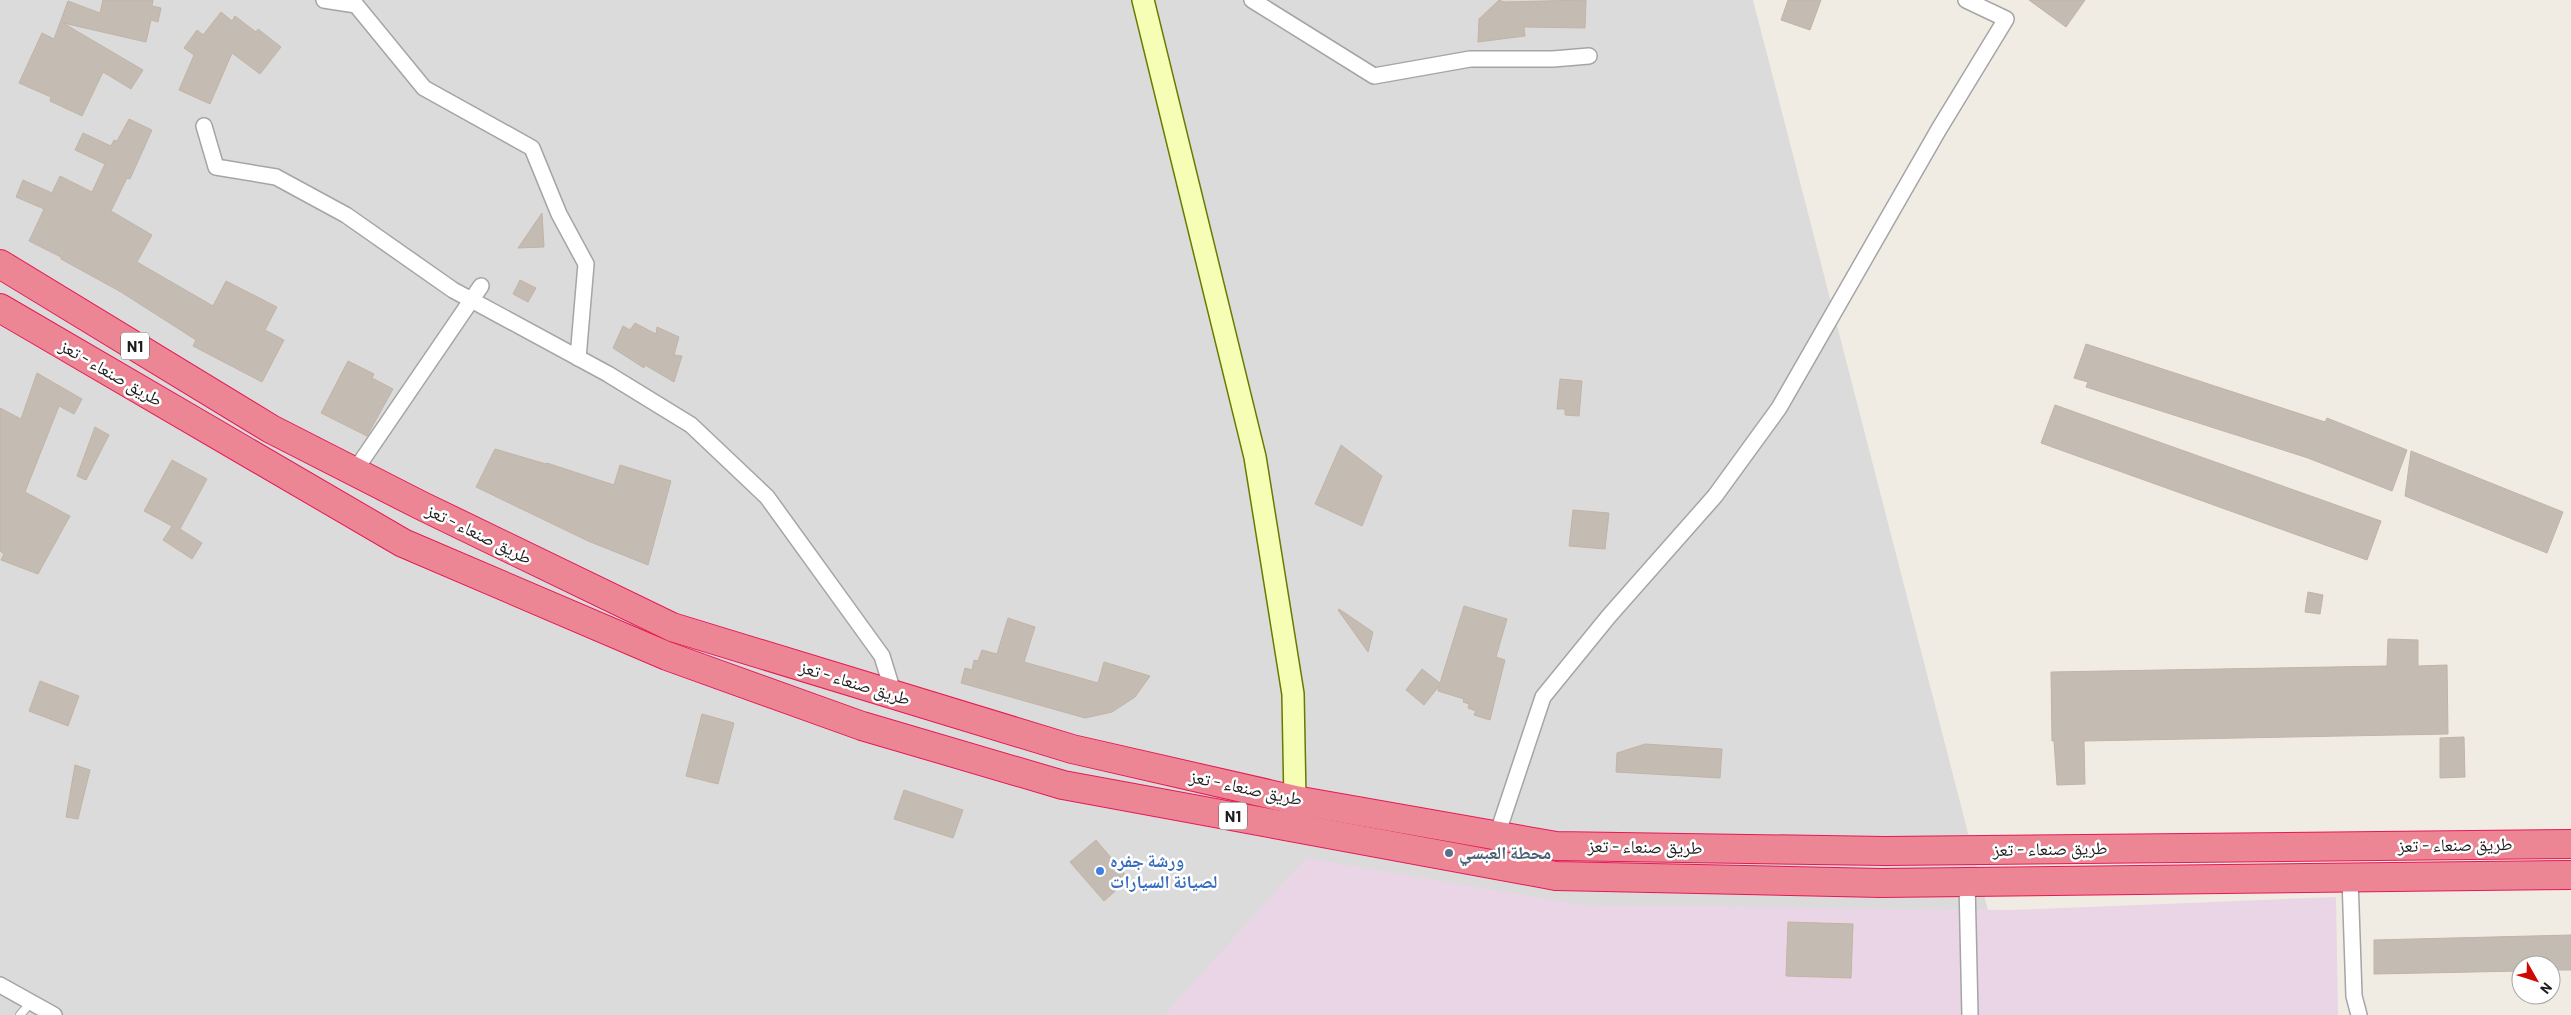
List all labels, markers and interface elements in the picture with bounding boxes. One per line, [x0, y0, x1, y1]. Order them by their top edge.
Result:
road number: N1 [121, 332, 149, 360]
street label: طريق صنعاء - تعز [55, 333, 167, 411]
street label: طريق صنعاء - تعز [422, 498, 536, 569]
street label: طريق صنعاء - تعز [796, 654, 913, 710]
street label: طريق صنعاء - تعز [1187, 764, 1305, 811]
road number: N1 [1219, 802, 1247, 829]
street label: طريق صنعاء - تعز [2396, 832, 2513, 857]
street label: طريق صنعاء - تعز [1586, 834, 1703, 859]
street label: طريق صنعاء - تعز [1991, 836, 2108, 861]
place label: محطة العبسي [1459, 841, 1551, 867]
marker: محطة العبسي [1443, 847, 1455, 859]
place label: ورشة جفره لصيانة السيارات [1110, 849, 1217, 892]
marker: ورشة جفره لصيانة السيارات [1094, 865, 1106, 877]
north arrow [2511, 955, 2561, 1005]
text: N [2537, 980, 2556, 997]

